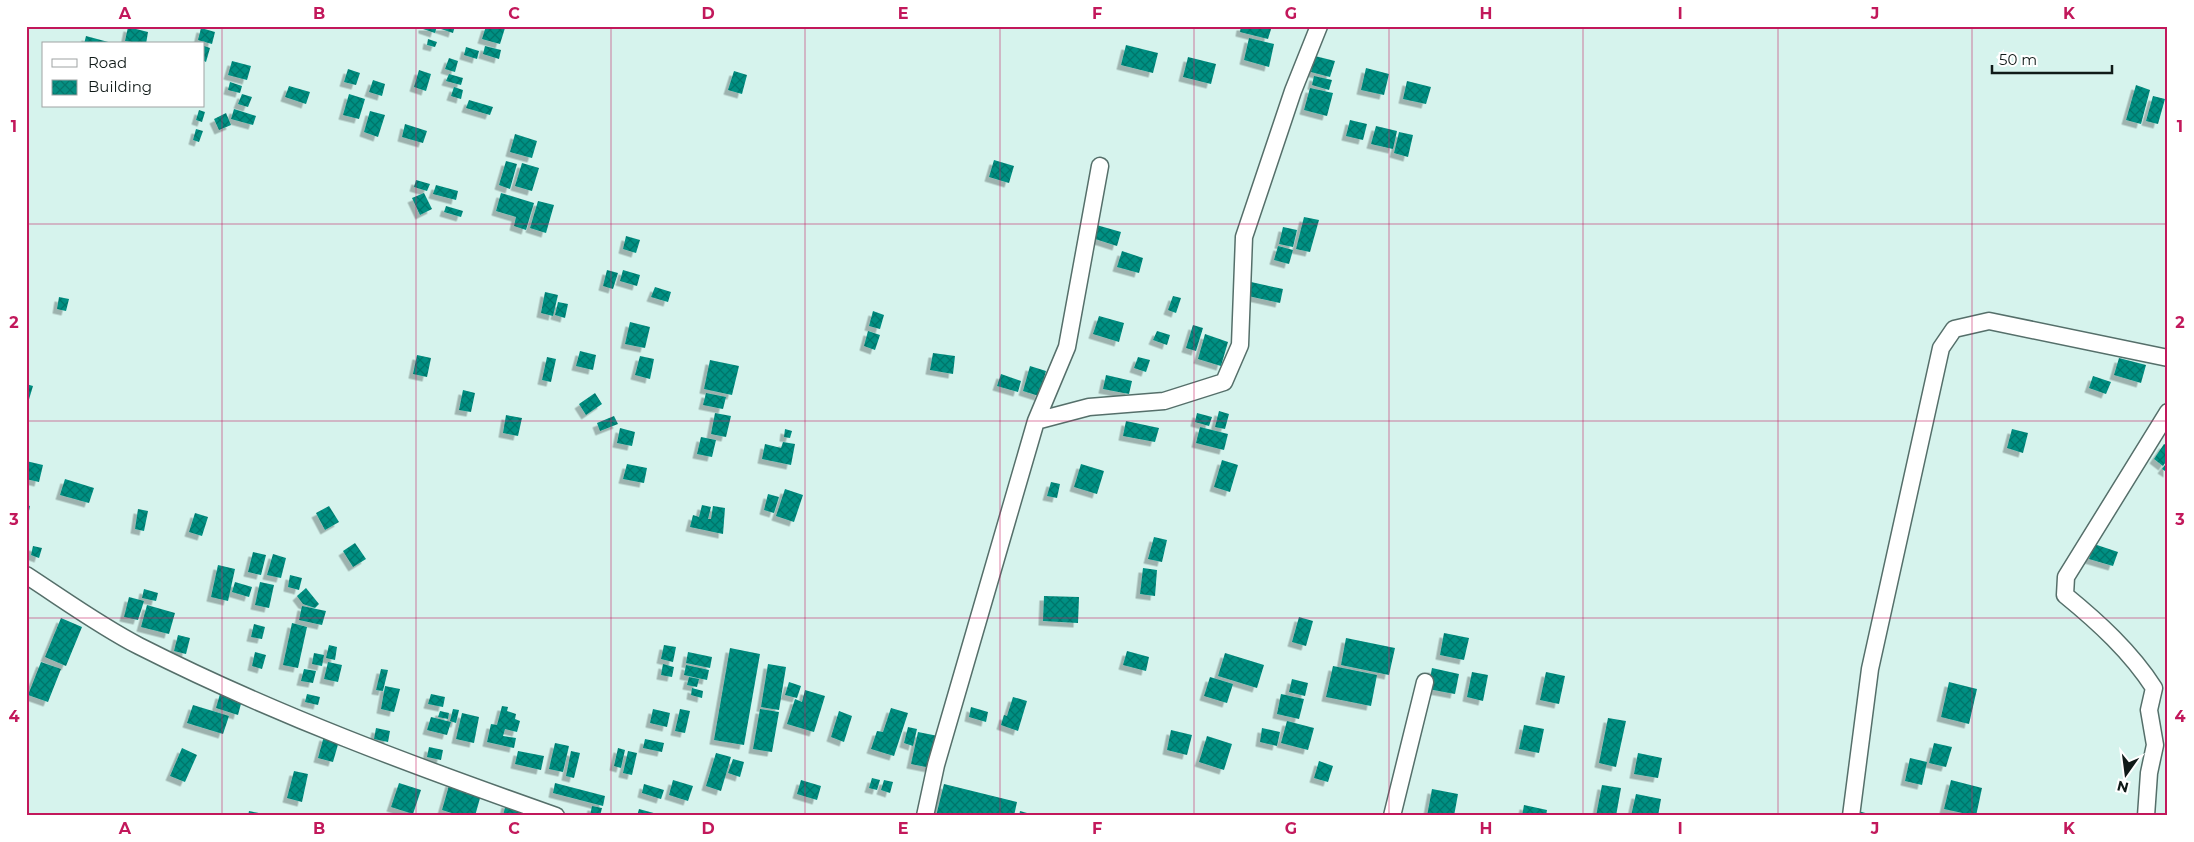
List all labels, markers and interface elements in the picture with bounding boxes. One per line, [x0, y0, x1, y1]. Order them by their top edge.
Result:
text: A [118, 4, 132, 23]
text: B [313, 4, 325, 23]
text: C [508, 4, 520, 23]
text: D [701, 4, 715, 23]
text: E [898, 4, 908, 23]
text: F [1092, 4, 1102, 23]
text: G [1285, 4, 1297, 23]
text: H [1480, 4, 1492, 23]
text: I [1677, 4, 1683, 23]
text: J [1870, 4, 1879, 23]
text: K [2063, 4, 2076, 23]
legend [42, 42, 205, 108]
scale bar [1992, 42, 2112, 74]
text: 50 m [1999, 50, 2037, 69]
text: Road [88, 53, 127, 72]
text: Building [88, 77, 152, 96]
text: 1 [11, 117, 17, 136]
text: 1 [2177, 117, 2183, 136]
text: 2 [9, 313, 19, 332]
text: 2 [2175, 313, 2185, 332]
text: 3 [8, 510, 19, 529]
text: 3 [2174, 510, 2185, 529]
text: 4 [8, 707, 20, 726]
text: 4 [2174, 707, 2186, 726]
north arrow [2102, 750, 2152, 800]
text: N [2115, 777, 2131, 797]
text: A [118, 819, 132, 838]
text: B [313, 819, 325, 838]
text: C [508, 819, 520, 838]
text: D [701, 819, 715, 838]
text: E [898, 819, 908, 838]
text: F [1092, 819, 1102, 838]
text: G [1285, 819, 1297, 838]
text: H [1480, 819, 1492, 838]
text: I [1677, 819, 1683, 838]
text: J [1870, 819, 1879, 838]
text: K [2063, 819, 2076, 838]

